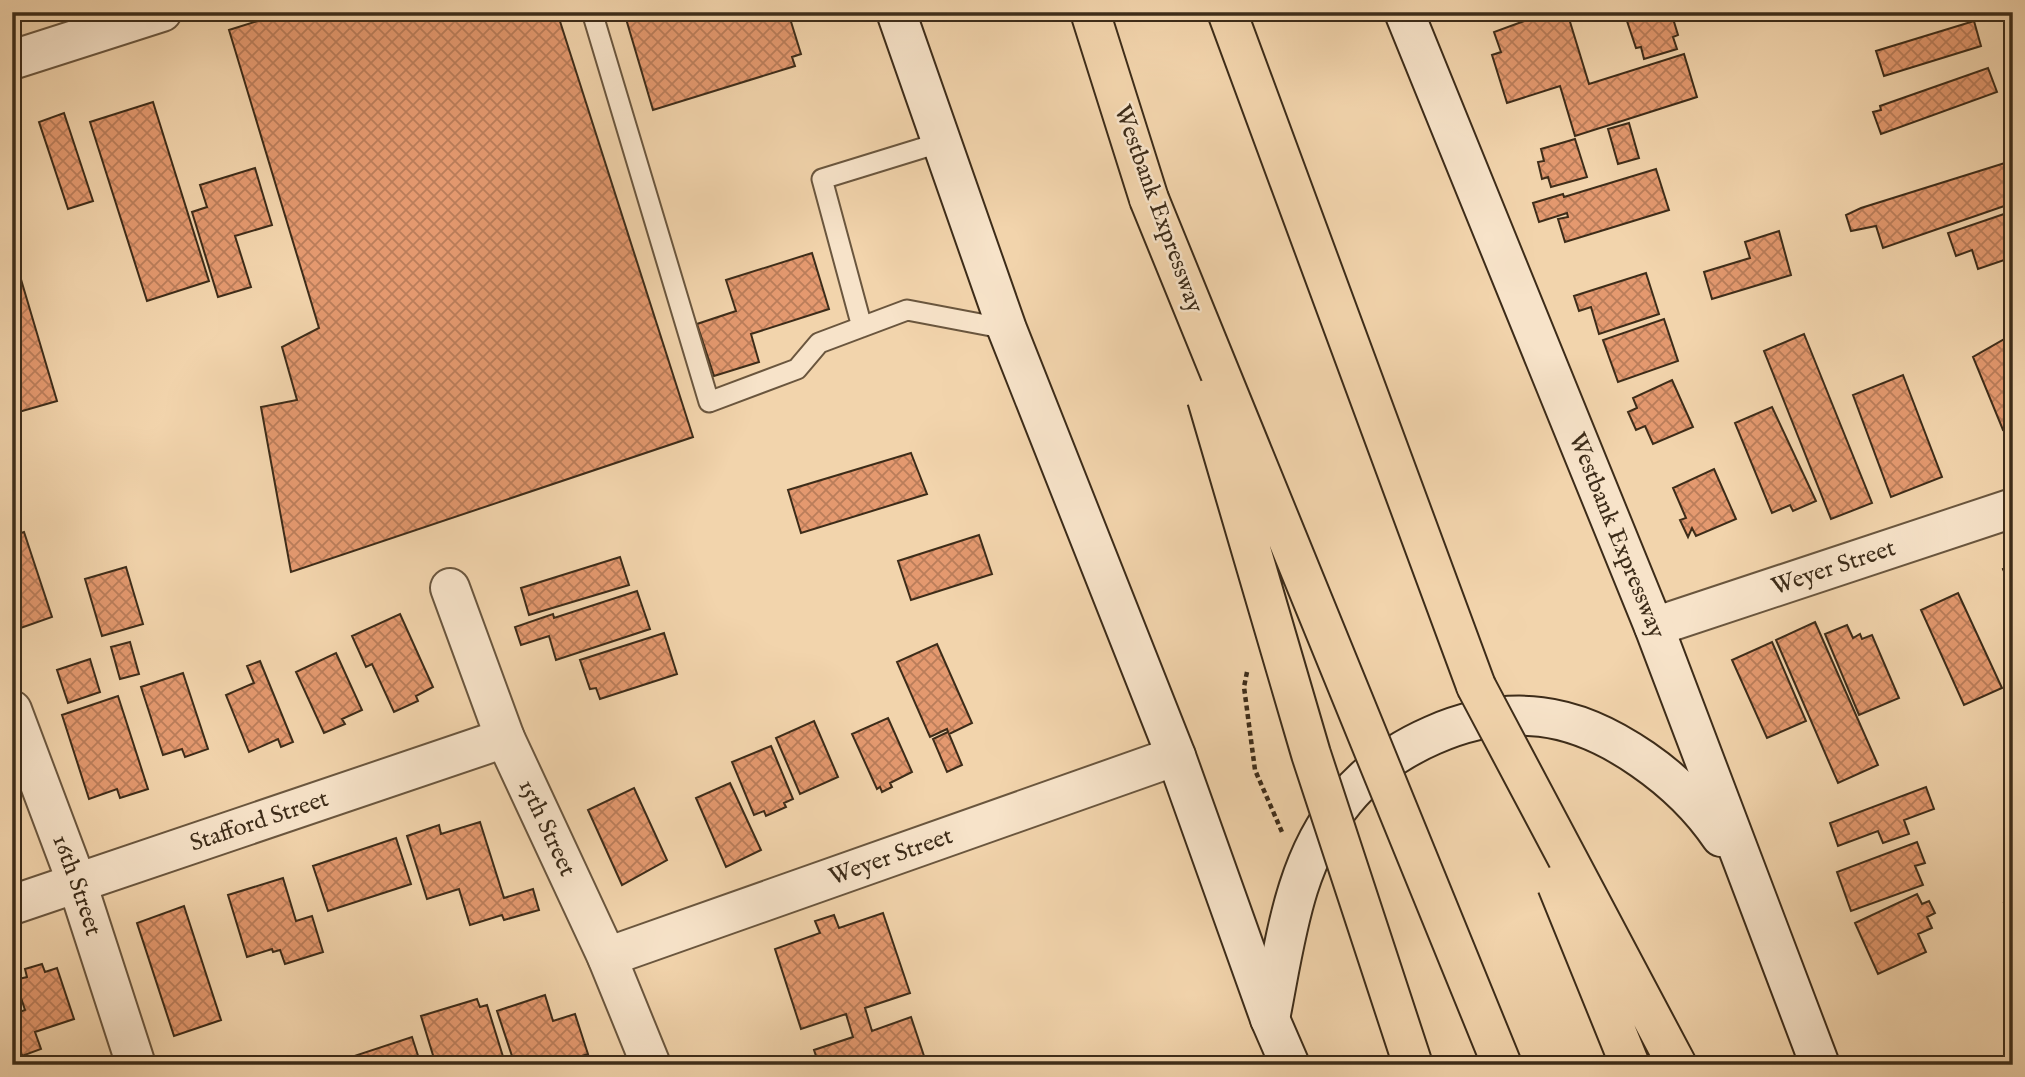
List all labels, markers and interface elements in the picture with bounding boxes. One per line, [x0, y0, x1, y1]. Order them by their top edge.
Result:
street label: Westbank Expressway [1106, 101, 1210, 317]
street label: Westbank Expressway [1561, 428, 1672, 643]
street label: Weyer Street [1767, 533, 1899, 603]
street label: 15th Street [511, 774, 583, 881]
street label: Stafford Street [186, 783, 333, 859]
street label: Weyer Street [825, 821, 957, 893]
street label: 16th Street [45, 830, 109, 940]

